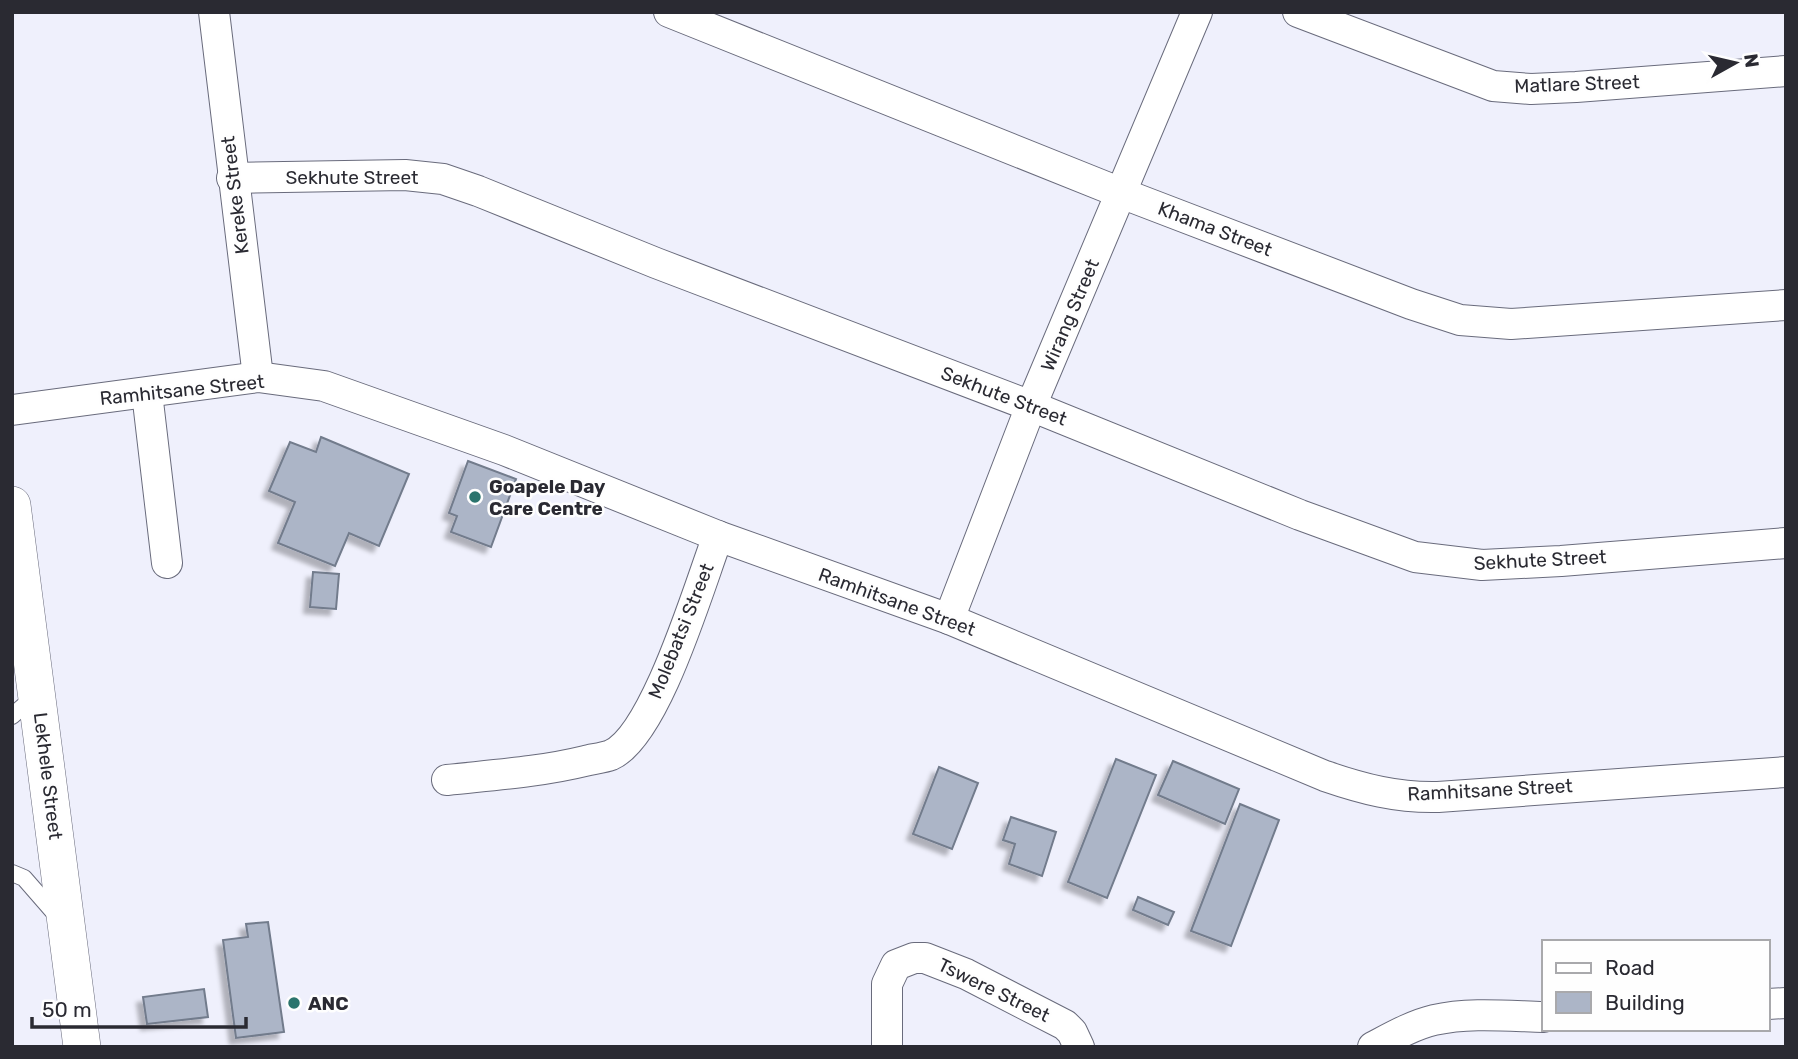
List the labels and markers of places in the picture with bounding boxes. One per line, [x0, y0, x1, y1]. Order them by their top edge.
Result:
place label: Goapele Day Care Centre [489, 475, 606, 520]
marker: Goapele Day Care Centre [467, 489, 483, 505]
place label: ANC [308, 992, 349, 1015]
marker: ANC [286, 995, 302, 1011]

